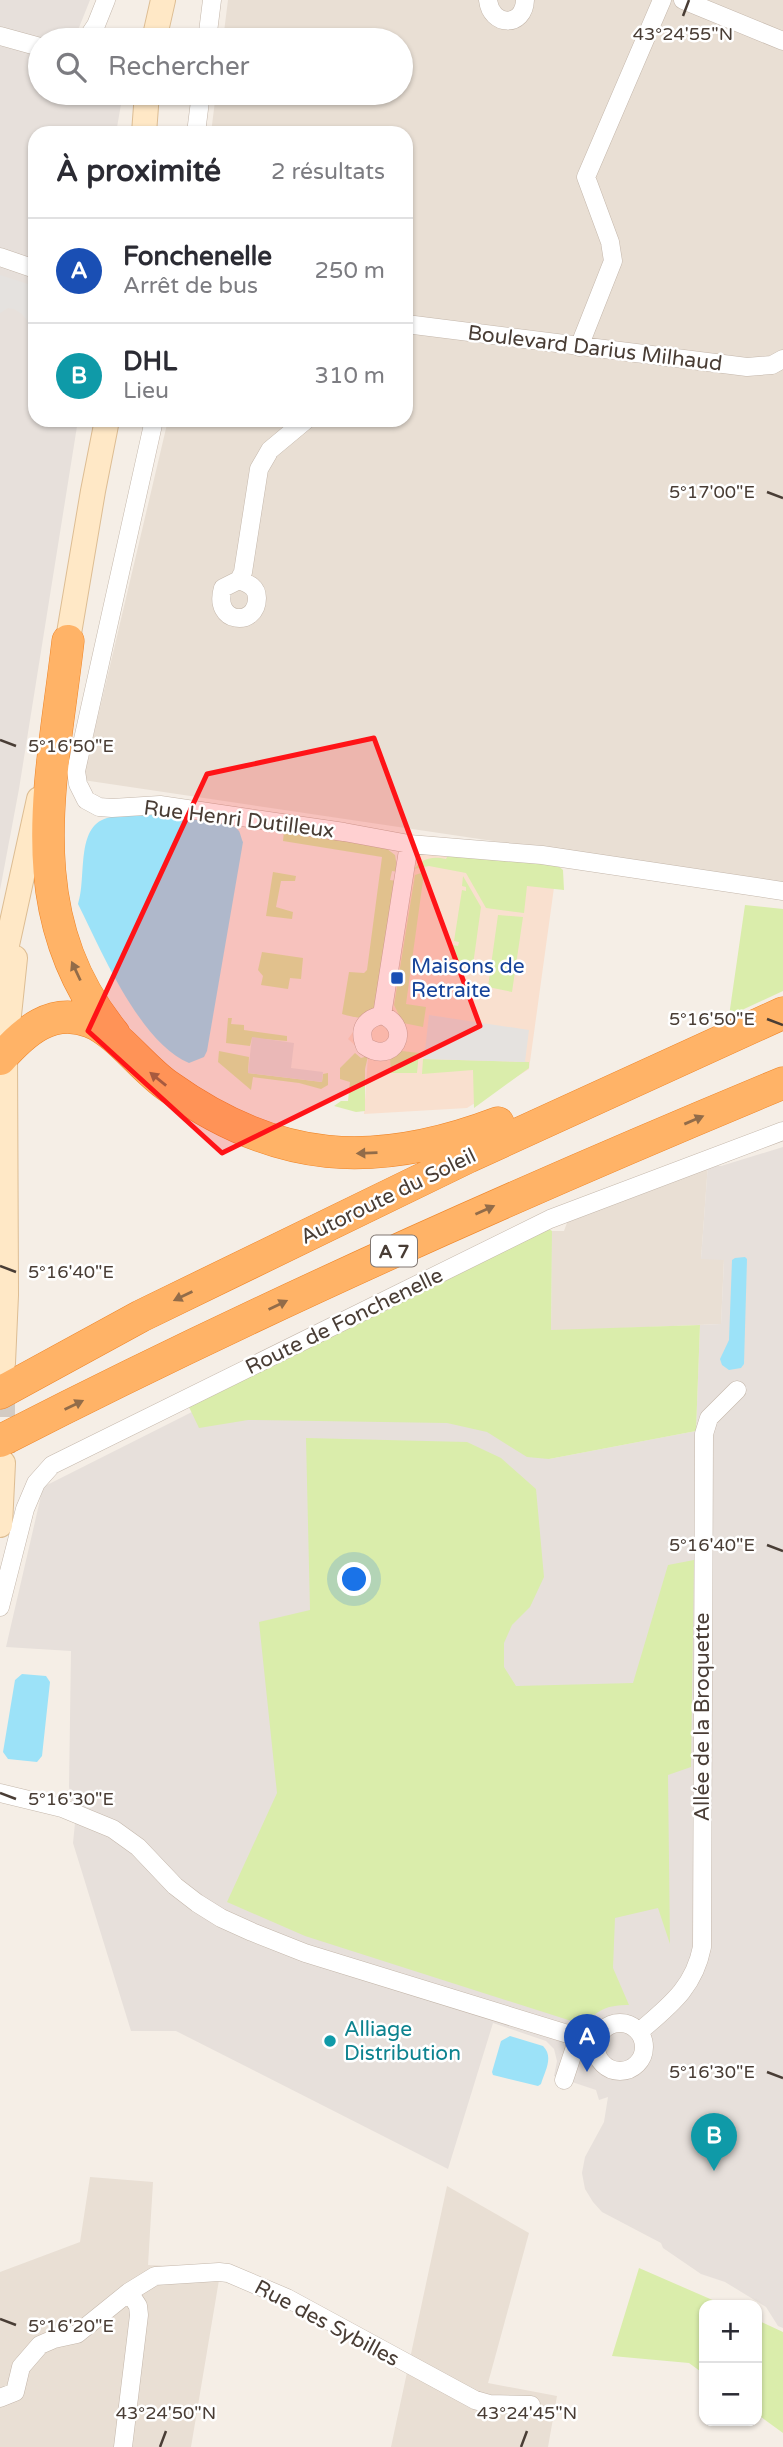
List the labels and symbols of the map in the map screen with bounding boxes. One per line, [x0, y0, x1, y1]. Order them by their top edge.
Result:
text: 43°24'55"N [633, 23, 733, 45]
street label: Boulevard Darius Milhaud [466, 320, 724, 377]
text: 5°17'00"E [669, 481, 755, 503]
text: 5°16'50"E [28, 735, 114, 757]
street label: Rue Henri Dutilleux [142, 795, 336, 844]
place label: Maisons de Retraite [411, 954, 525, 1003]
one-way arrow [70, 961, 82, 981]
marker: Maisons de Retraite [389, 970, 405, 986]
text: 5°16'50"E [669, 1008, 755, 1030]
one-way arrow [149, 1071, 167, 1086]
one-way arrow [684, 1115, 705, 1126]
street label: Autoroute du Soleil [296, 1143, 480, 1250]
one-way arrow [356, 1147, 378, 1159]
one-way arrow [475, 1204, 495, 1216]
road number: A 7 [371, 1236, 417, 1266]
text: 5°16'40"E [28, 1261, 114, 1283]
street label: Route de Fonchenelle [241, 1263, 447, 1380]
one-way arrow [173, 1290, 193, 1301]
one-way arrow [268, 1299, 288, 1311]
one-way arrow [63, 1399, 84, 1410]
text: 5°16'40"E [669, 1534, 755, 1556]
your location [337, 1562, 371, 1596]
street label: Allée de la Broquette [690, 1612, 715, 1821]
text: 5°16'30"E [28, 1788, 114, 1810]
pin: A [564, 2014, 610, 2072]
place label: Alliage Distribution [344, 2017, 461, 2066]
marker: Alliage Distribution [322, 2033, 338, 2049]
text: 5°16'30"E [669, 2061, 755, 2083]
pin: B [691, 2113, 737, 2171]
street label: Rue des Sybilles [250, 2275, 403, 2372]
text: 5°16'20"E [28, 2315, 114, 2337]
text: 43°24'50"N [116, 2402, 216, 2424]
text: 43°24'45"N [477, 2402, 577, 2424]

